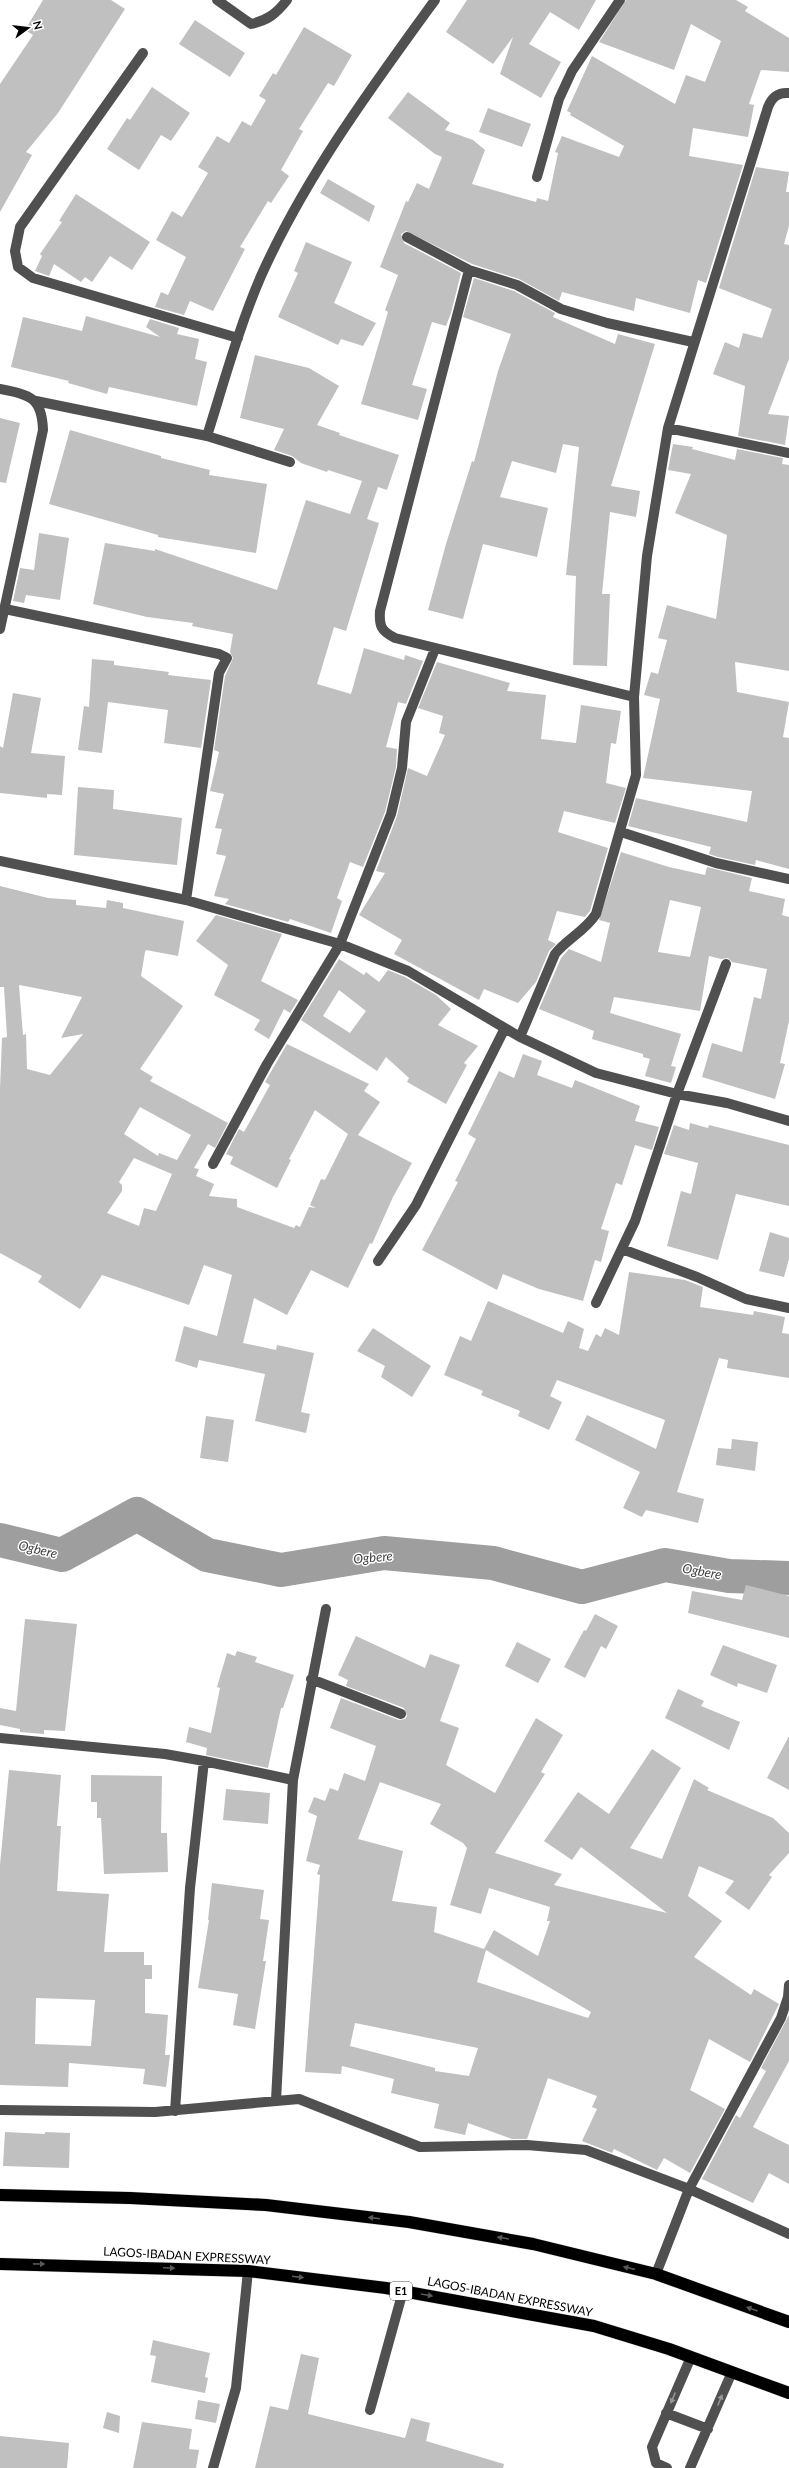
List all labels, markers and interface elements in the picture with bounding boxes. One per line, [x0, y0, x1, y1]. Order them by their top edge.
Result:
north arrow [8, 8, 48, 48]
text: N [31, 20, 46, 31]
water label: Ogbere [17, 1537, 59, 1561]
water label: Ogbere [353, 1547, 393, 1567]
water label: Ogbere [681, 1560, 723, 1582]
one-way arrow [368, 2215, 380, 2221]
one-way arrow [497, 2235, 509, 2241]
street label: LAGOS-IBADAN EXPRESSWAY [103, 2244, 272, 2267]
one-way arrow [33, 2261, 46, 2267]
one-way arrow [163, 2265, 176, 2271]
one-way arrow [623, 2265, 635, 2271]
street label: LAGOS-IBADAN EXPRESSWAY [426, 2273, 594, 2320]
one-way arrow [292, 2274, 305, 2281]
road number: E1 [390, 2282, 412, 2300]
one-way arrow [421, 2292, 433, 2298]
one-way arrow [746, 2305, 758, 2311]
one-way arrow [670, 2392, 676, 2403]
one-way arrow [717, 2395, 723, 2406]

